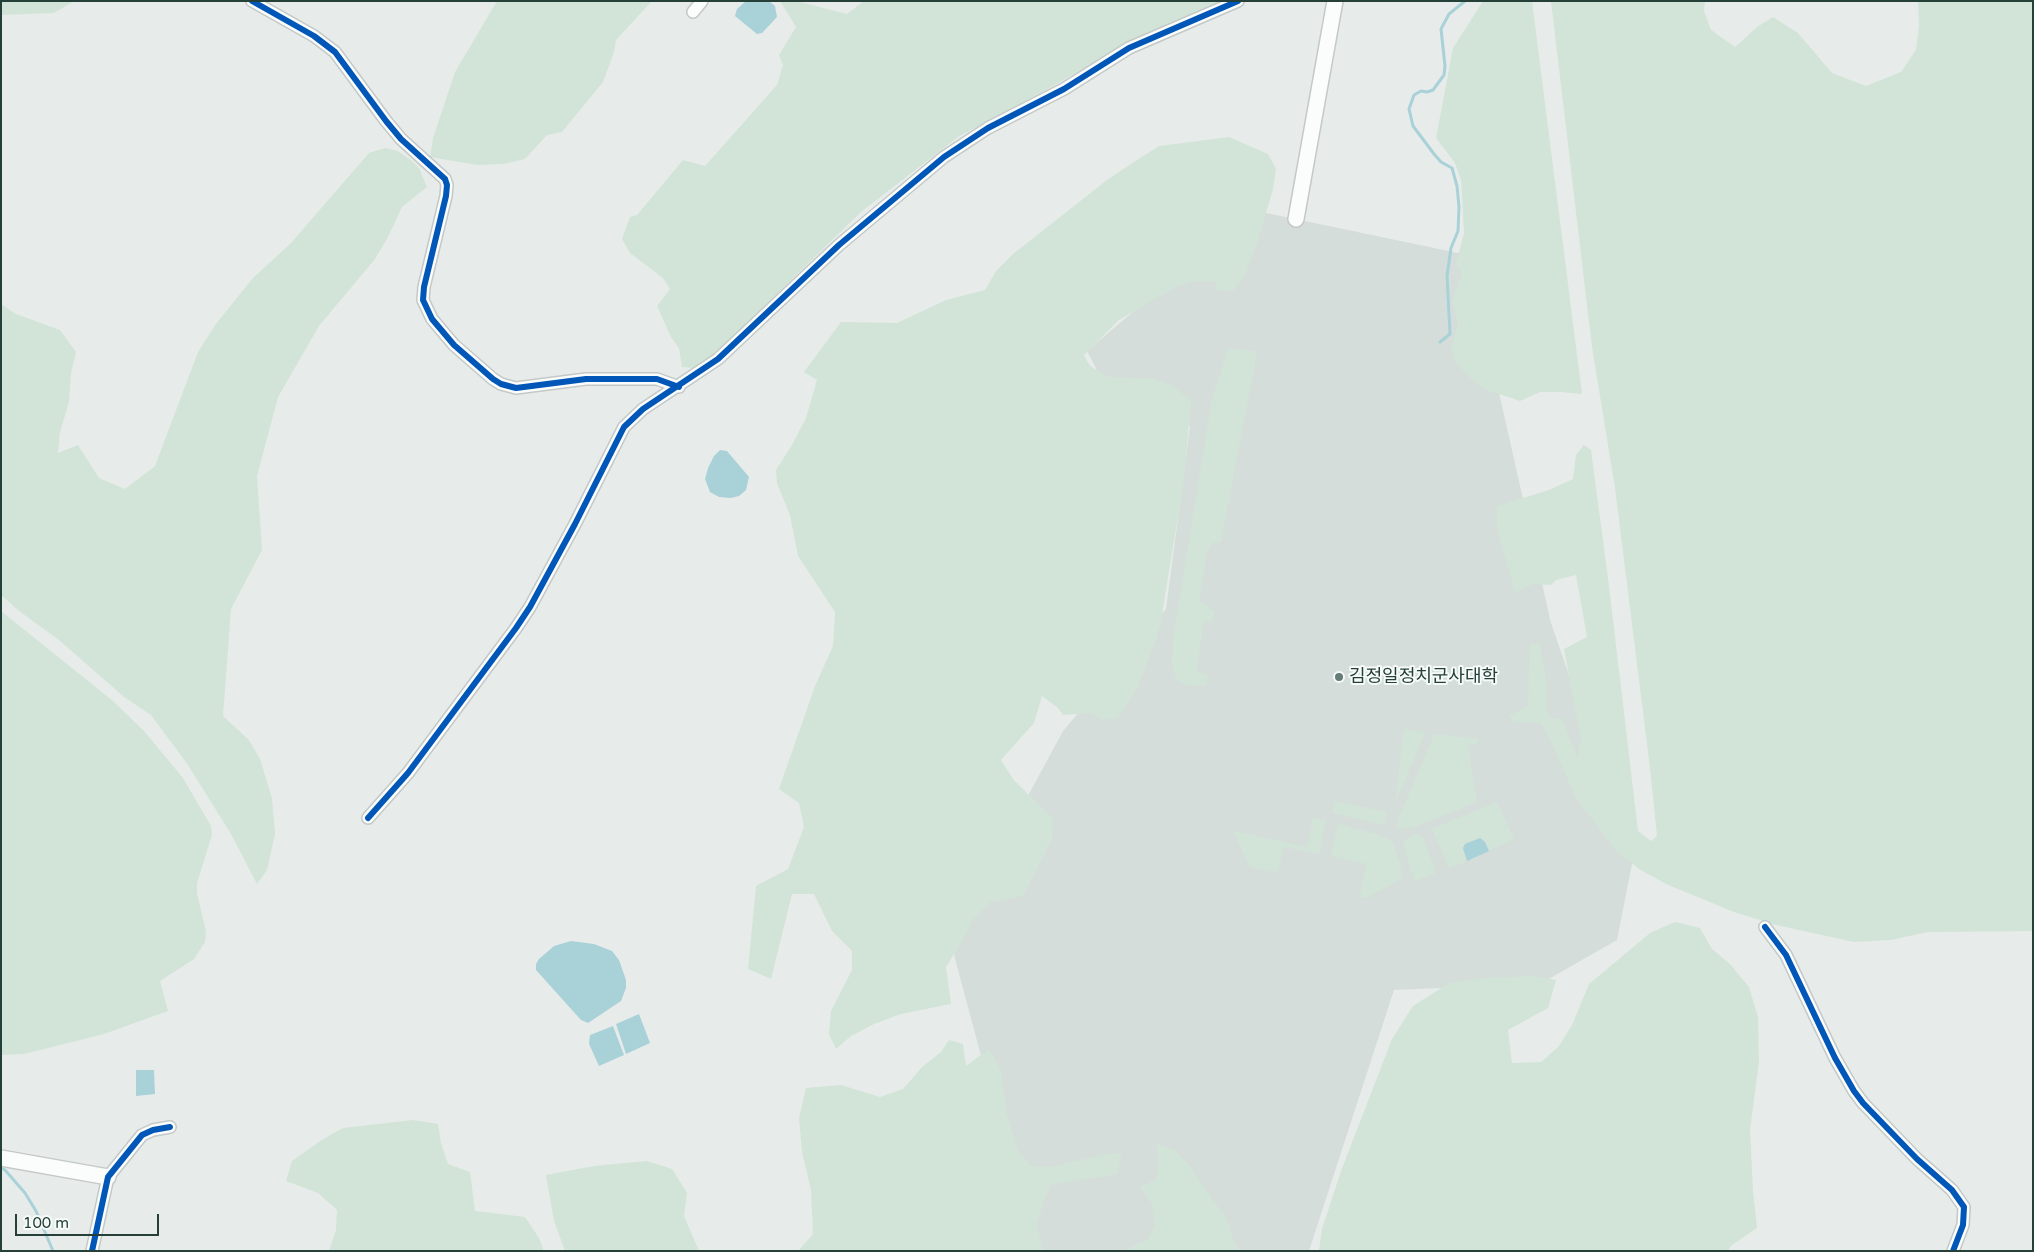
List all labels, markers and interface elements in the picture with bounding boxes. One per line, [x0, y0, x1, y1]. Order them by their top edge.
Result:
place label: 김정일정치군사대학 [1349, 666, 1498, 688]
marker: 김정일정치군사대학 [1333, 671, 1345, 683]
scale bar [18, 1204, 161, 1236]
text: 100 m [23, 1214, 69, 1232]

